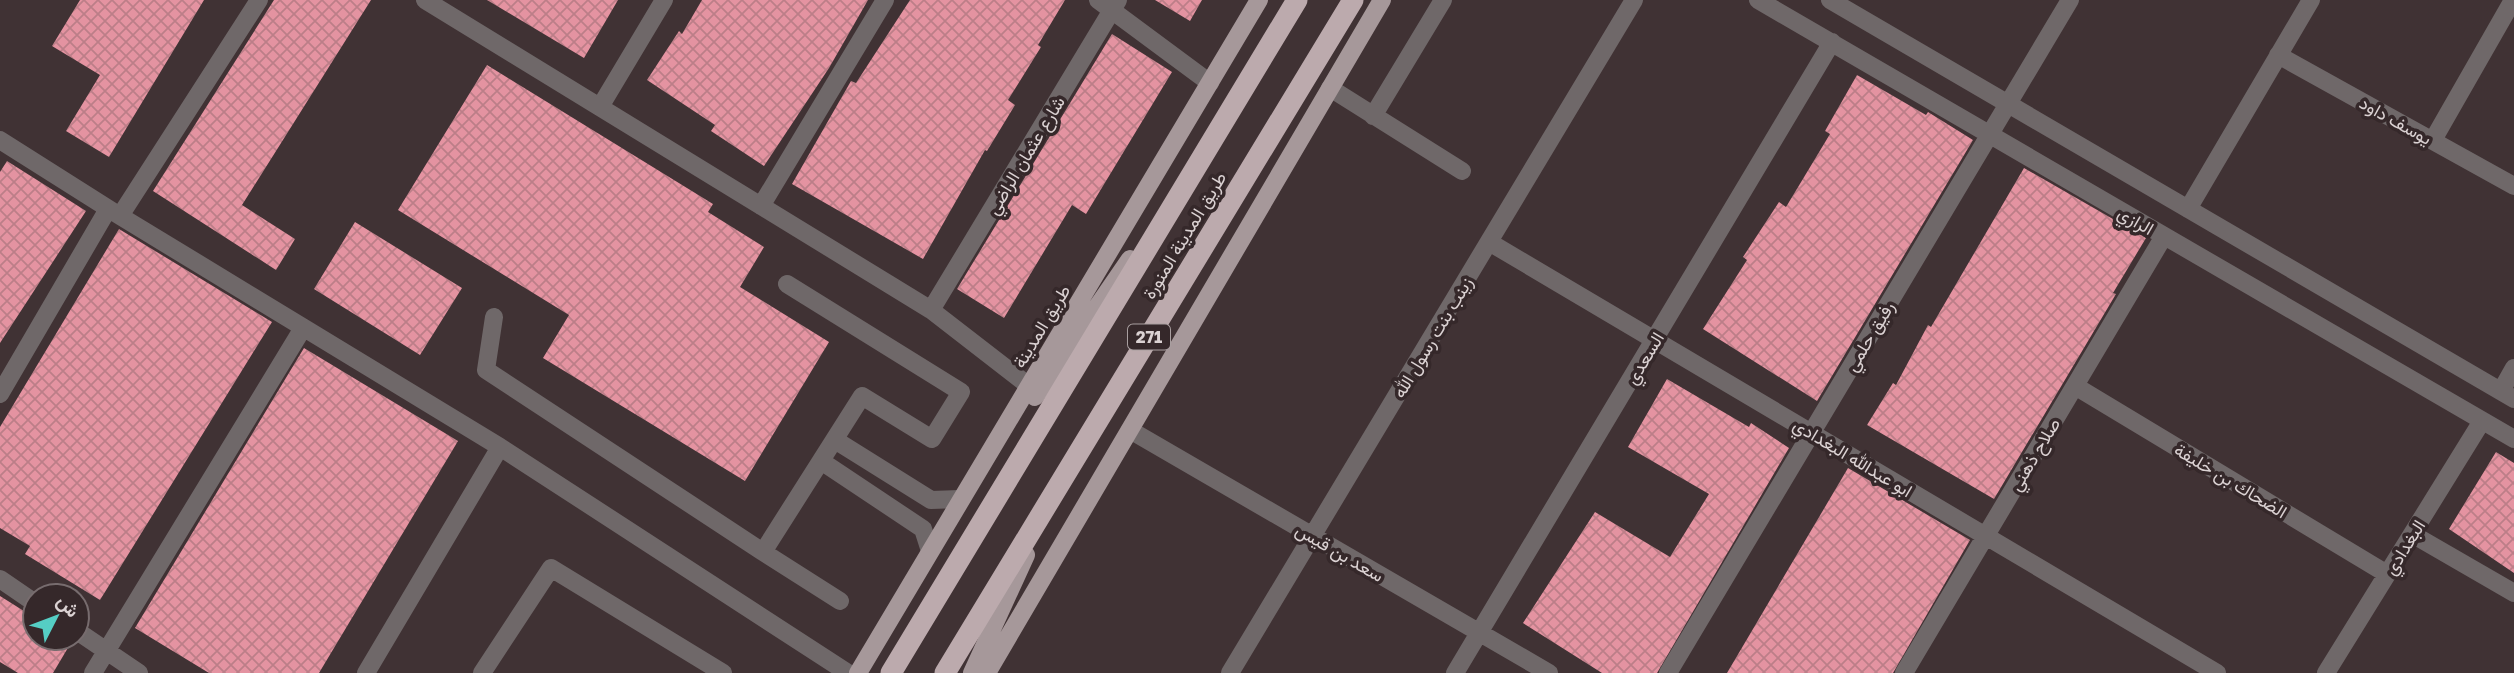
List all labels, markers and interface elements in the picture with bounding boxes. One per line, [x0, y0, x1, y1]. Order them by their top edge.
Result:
street label: يوسف داود [2355, 91, 2436, 150]
street label: شارع عثمان الراضي [981, 92, 1073, 221]
street label: طريق المدينة المنورة [1137, 167, 1231, 303]
street label: الرازي [2111, 201, 2158, 243]
street label: زينب بنت رسول الله [1387, 272, 1478, 402]
street label: طريق المدينة [1008, 281, 1075, 372]
street label: رفيق حلمي [1839, 297, 1903, 378]
road number: 271 [1128, 324, 1170, 350]
street label: السعدي [1620, 328, 1672, 391]
street label: ابو عبدالله البغدادي [1787, 413, 1917, 506]
street label: صلاح ذهني [2004, 413, 2069, 497]
street label: الضحاك بن خليفة [2170, 438, 2291, 523]
street label: البغدادي [2379, 515, 2434, 581]
street label: سعد بن قيس [1291, 518, 1388, 587]
north arrow [21, 582, 91, 652]
text: ش [52, 589, 85, 622]

